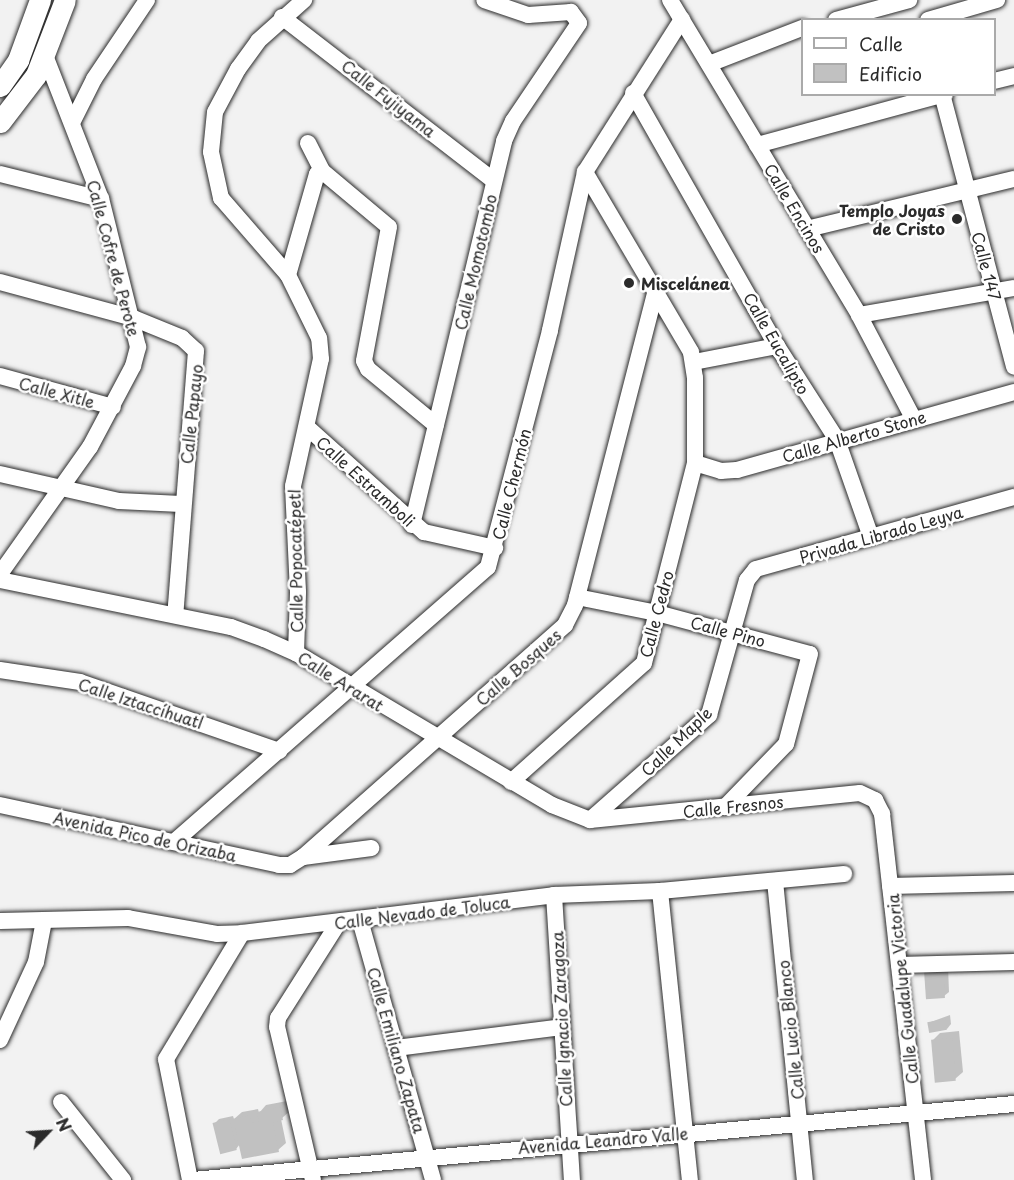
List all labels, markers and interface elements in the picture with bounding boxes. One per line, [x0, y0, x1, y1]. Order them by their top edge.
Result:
legend [801, 18, 996, 96]
text: Calle [859, 30, 903, 57]
street label: Calle Fujiyama [338, 55, 440, 141]
text: Edificio [859, 60, 922, 87]
street label: Calle Encinos [761, 159, 829, 257]
street label: Calle Cofre de Perote [84, 177, 144, 339]
street label: Calle Momotombo [450, 192, 500, 332]
place label: Templo Joyas de Cristo [838, 200, 945, 238]
marker: Templo Joyas de Cristo [950, 212, 964, 226]
street label: Calle 147 [969, 229, 1005, 303]
place label: Miscelánea [641, 273, 730, 293]
marker: Miscelánea [622, 276, 636, 290]
street label: Calle Eucalipto [740, 288, 814, 398]
street label: Calle Papayo [176, 363, 206, 465]
street label: Calle Xitle [17, 373, 97, 411]
street label: Calle Alberto Stone [779, 406, 929, 466]
street label: Calle Chermón [488, 426, 534, 542]
street label: Calle Estramboli [313, 432, 419, 530]
street label: Calle Popocatépetl [284, 489, 306, 633]
street label: Privada Librado Leyva [797, 501, 965, 567]
street label: Calle Cedro [635, 568, 677, 660]
street label: Calle Pino [688, 612, 768, 650]
street label: Calle Bosques [472, 625, 564, 709]
street label: Calle Ararat [294, 647, 388, 715]
street label: Calle Iztaccíhuatl [75, 674, 207, 732]
street label: Calle Maple [636, 702, 716, 780]
street label: Calle Fresnos [681, 791, 785, 821]
street label: Avenida Pico de Orizaba [51, 807, 239, 865]
street label: Calle Nevado de Toluca [333, 892, 511, 932]
street label: Calle Guadalupe Victoria [882, 892, 922, 1086]
street label: Calle Ignacio Zaragoza [547, 930, 575, 1108]
street label: Calle Lucio Blanco [773, 959, 807, 1101]
street label: Calle Emiliano Zapata [364, 965, 430, 1135]
north arrow [18, 1102, 78, 1162]
text: N [51, 1114, 78, 1135]
street label: Avenida Leandro Valle [517, 1123, 689, 1157]

